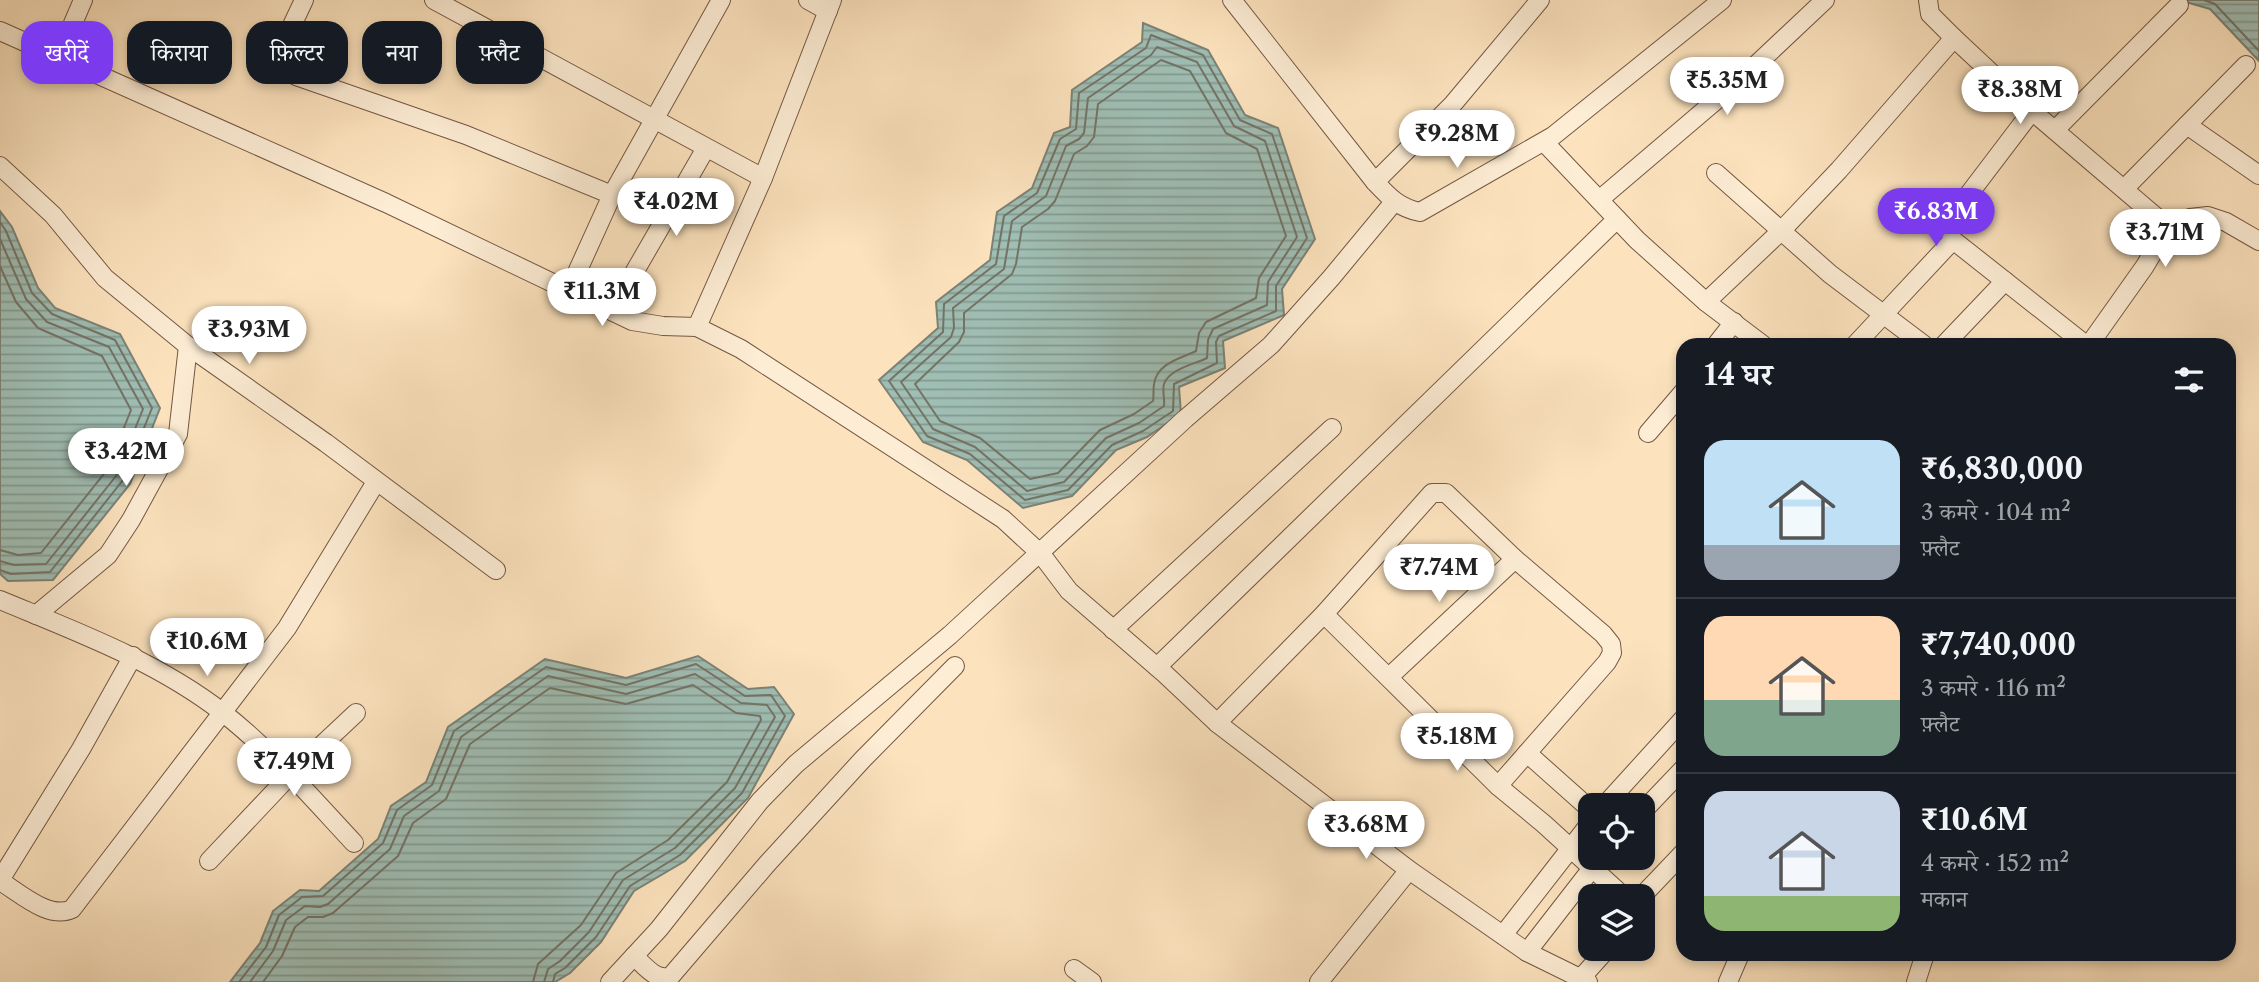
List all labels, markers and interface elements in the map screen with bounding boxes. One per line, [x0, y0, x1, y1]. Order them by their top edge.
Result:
chip: खरीदें [21, 21, 113, 84]
chip: किराया [127, 21, 232, 84]
chip: फ़िल्टर [246, 21, 348, 84]
chip: नया [362, 21, 442, 84]
chip: फ़्लैट [456, 21, 544, 84]
pin: ₹5.35M [1670, 58, 1784, 117]
text: ₹5.35M [1686, 66, 1768, 94]
pin: ₹8.38M [1963, 66, 2077, 126]
text: ₹8.38M [1977, 75, 2063, 103]
pin: ₹9.28M [1400, 110, 1514, 170]
text: ₹9.28M [1415, 119, 1499, 147]
pin: ₹4.02M [619, 178, 733, 238]
text: ₹4.02M [633, 187, 719, 215]
pin: ₹6.83M [1879, 188, 1993, 248]
text: ₹6.83M [1894, 197, 1978, 225]
pin: ₹3.71M [2108, 210, 2222, 269]
text: ₹3.71M [2126, 218, 2204, 246]
pin: ₹11.3M [545, 268, 659, 328]
text: ₹11.3M [563, 277, 641, 305]
pin: ₹3.93M [192, 306, 306, 366]
text: ₹3.93M [208, 315, 290, 343]
text: 14 घर [1704, 356, 1773, 393]
icon: filters [2170, 361, 2208, 399]
pin: ₹3.42M [69, 428, 183, 488]
text: ₹3.42M [84, 437, 168, 465]
text: ₹6,830,000 [1921, 450, 2083, 487]
icon: home [1760, 468, 1844, 552]
text: 3 कमरे · 104 m² [1921, 498, 2071, 526]
text: फ़्लैट [1921, 534, 1959, 562]
pin: ₹7.74M [1382, 544, 1496, 604]
text: ₹7.74M [1399, 553, 1479, 581]
pin: ₹10.6M [150, 618, 264, 678]
text: ₹7,740,000 [1921, 626, 2076, 663]
text: ₹10.6M [166, 627, 248, 655]
icon: home [1760, 644, 1844, 728]
text: 3 कमरे · 116 m² [1921, 674, 2066, 702]
text: फ़्लैट [1921, 710, 1959, 738]
pin: ₹5.18M [1400, 714, 1514, 773]
text: ₹5.18M [1417, 722, 1497, 750]
pin: ₹7.49M [237, 738, 351, 798]
text: ₹7.49M [253, 747, 335, 775]
map controls [1578, 793, 1655, 961]
button: locate [1578, 793, 1655, 870]
text: ₹10.6M [1921, 801, 2028, 838]
pin: ₹3.68M [1309, 802, 1423, 861]
text: ₹3.68M [1324, 810, 1408, 838]
icon: home [1760, 819, 1844, 903]
text: 4 कमरे · 152 m² [1921, 849, 2069, 877]
button: layers [1578, 884, 1655, 961]
text: मकान [1921, 885, 1968, 913]

